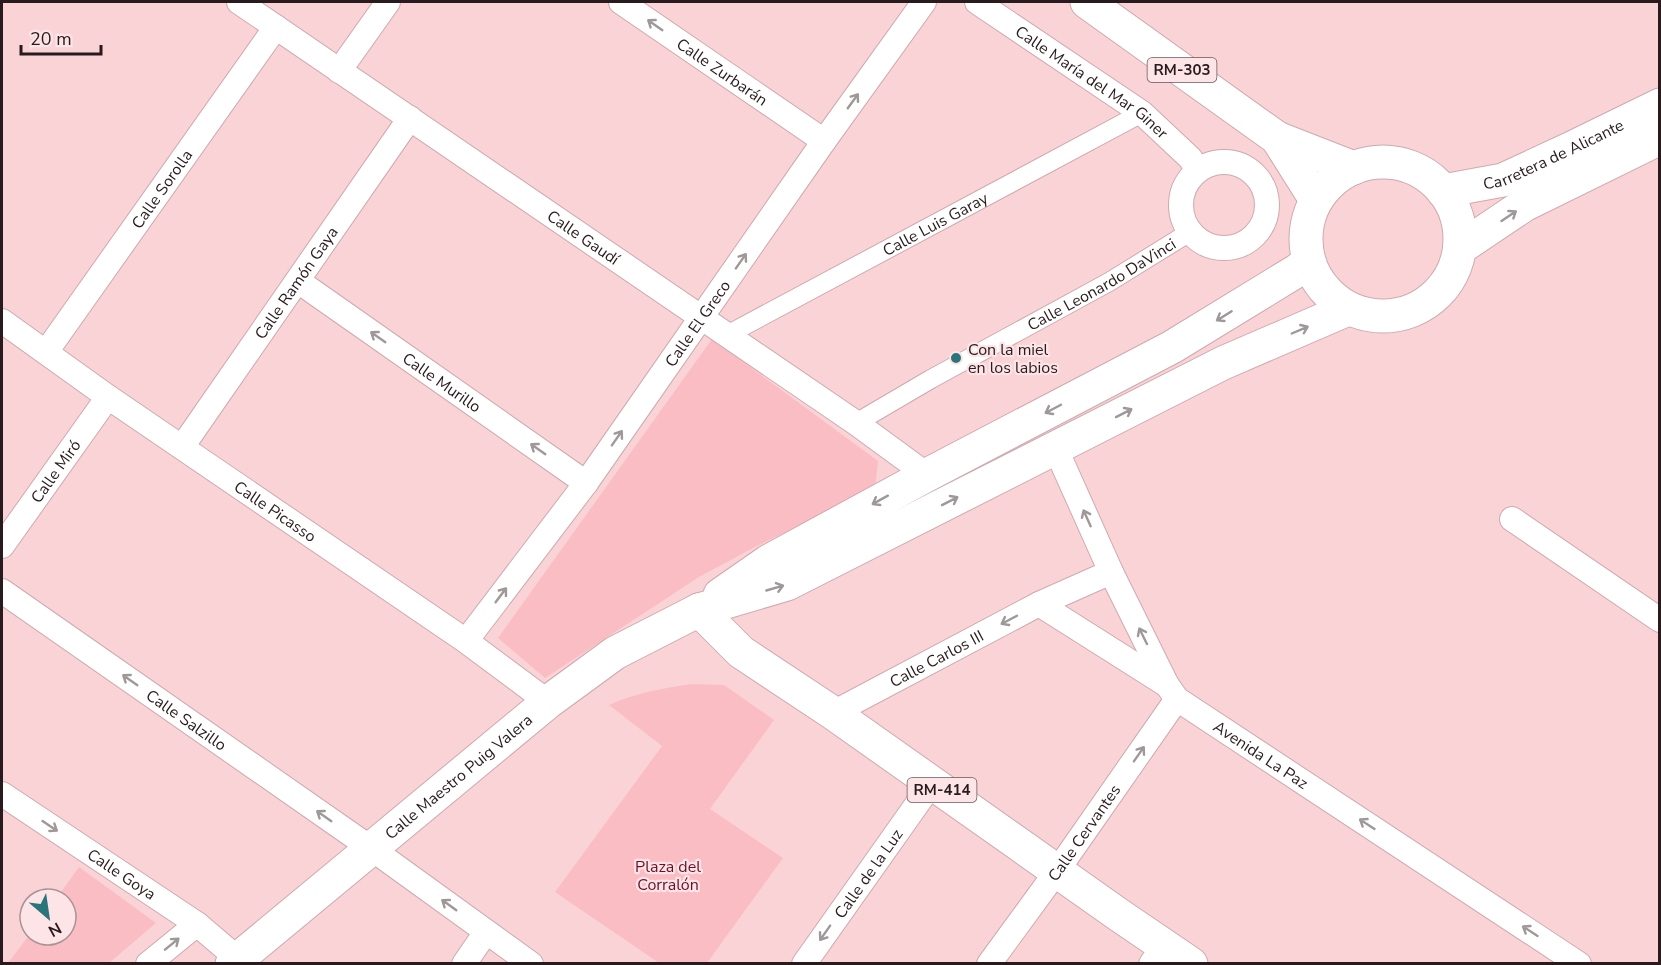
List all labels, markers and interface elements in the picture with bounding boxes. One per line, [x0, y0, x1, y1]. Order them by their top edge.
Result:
scale bar [21, 18, 100, 56]
one-way arrow [647, 19, 663, 31]
street label: Calle María del Mar Giner [1011, 21, 1173, 144]
text: 20 m [30, 27, 72, 51]
street label: Calle Zurbarán [672, 33, 772, 111]
road number: RM-303 [1148, 58, 1216, 82]
one-way arrow [847, 94, 859, 110]
street label: Carretera de Alicante [1481, 114, 1628, 195]
street label: Calle Sorolla [127, 145, 198, 233]
street label: Calle Luis Garay [879, 187, 993, 262]
street label: Calle Gaudí [542, 205, 625, 271]
one-way arrow [1500, 210, 1516, 222]
street label: Calle Ramón Gaya [250, 222, 344, 344]
street label: Calle Leonardo DaVinci [1024, 233, 1180, 336]
one-way arrow [735, 253, 747, 269]
street label: Calle El Greco [660, 276, 736, 372]
one-way arrow [1216, 310, 1233, 322]
one-way arrow [1290, 324, 1309, 335]
one-way arrow [371, 331, 387, 343]
place label: Con la miel en los labios [968, 339, 1058, 379]
street label: Calle Murillo [398, 348, 485, 418]
marker: Con la miel en los labios [949, 351, 963, 365]
one-way arrow [1044, 404, 1062, 416]
one-way arrow [1114, 407, 1132, 418]
one-way arrow [611, 430, 623, 447]
street label: Calle Miró [26, 435, 86, 508]
one-way arrow [530, 443, 547, 455]
street label: Calle Picasso [229, 476, 320, 548]
one-way arrow [872, 495, 890, 506]
one-way arrow [940, 495, 958, 507]
one-way arrow [1081, 510, 1092, 528]
one-way arrow [765, 582, 784, 593]
one-way arrow [495, 587, 508, 603]
one-way arrow [1001, 615, 1019, 626]
street label: Calle Carlos III [886, 625, 988, 693]
one-way arrow [1136, 627, 1148, 645]
one-way arrow [122, 674, 138, 686]
street label: Calle Salzillo [141, 685, 231, 756]
street label: Calle Maestro Puig Valera [380, 709, 537, 845]
street label: Avenida La Paz [1209, 716, 1312, 795]
one-way arrow [1133, 746, 1145, 763]
road number: RM-414 [908, 778, 976, 802]
street label: Calle Cervantes [1043, 780, 1126, 886]
one-way arrow [316, 810, 332, 822]
one-way arrow [1359, 818, 1376, 830]
one-way arrow [41, 820, 58, 832]
street label: Calle de la Luz [830, 825, 908, 923]
street label: Calle Goya [83, 844, 160, 905]
park label: Plaza del Corralón [635, 856, 701, 896]
north arrow [18, 887, 78, 947]
one-way arrow [442, 899, 458, 911]
text: N [44, 917, 65, 942]
one-way arrow [819, 925, 831, 941]
one-way arrow [1522, 925, 1539, 937]
one-way arrow [164, 937, 180, 950]

